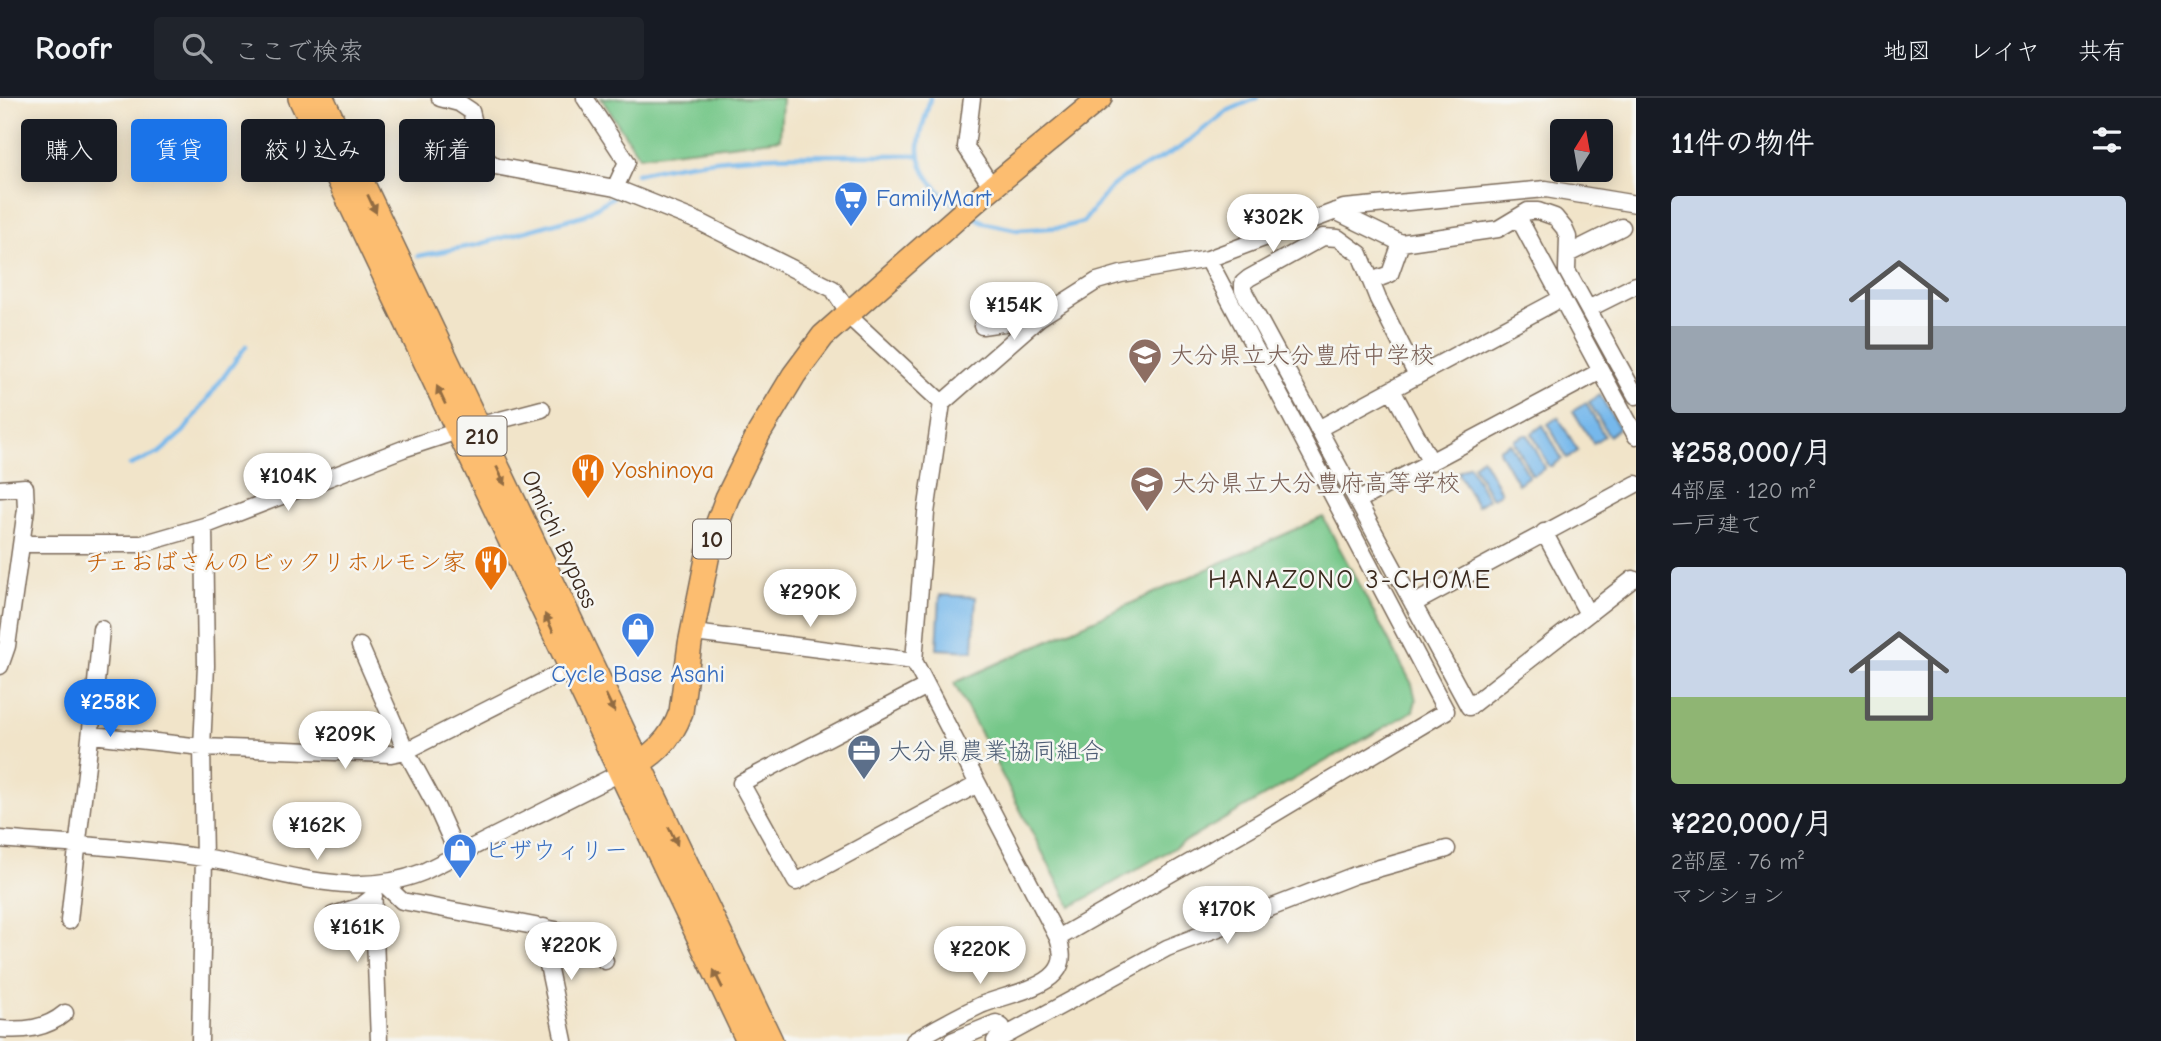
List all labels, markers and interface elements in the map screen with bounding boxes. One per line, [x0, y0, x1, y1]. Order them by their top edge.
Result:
search box [154, 17, 644, 80]
text: Roofr [35, 29, 112, 67]
icon: search [178, 29, 216, 67]
text: ここで検索 [234, 37, 364, 67]
text: 地図 [1883, 37, 1931, 65]
text: レイヤ [1969, 37, 2040, 65]
text: 共有 [2078, 37, 2126, 65]
chip: 購入 [21, 119, 117, 182]
chip: 賃貸 [131, 119, 227, 182]
chip: 絞り込み [241, 119, 385, 182]
chip: 新着 [399, 119, 495, 182]
north arrow [1550, 119, 1614, 182]
map controls [1550, 119, 1613, 182]
icon: filters [2088, 121, 2126, 159]
text: 11件の物件 [1671, 126, 1815, 161]
supermarket icon: FamilyMart [832, 179, 870, 228]
place label: FamilyMart [876, 184, 992, 212]
one-way arrow [366, 194, 377, 214]
pin: ¥302K [1224, 194, 1322, 254]
text: ¥302K [1243, 203, 1303, 230]
icon: home [1836, 242, 1962, 368]
pin: ¥154K [965, 282, 1063, 342]
text: ¥154K [986, 291, 1042, 318]
school or university icon: 大分県立大分豊府中学校 [1126, 336, 1164, 385]
place label: 大分県立大分豊府中学校 [1170, 341, 1434, 369]
one-way arrow [436, 385, 447, 405]
road number: 210 [458, 416, 506, 456]
text: ¥258,000/月 [1671, 435, 1832, 470]
restaurant icon: Yoshinoya [569, 451, 607, 500]
pin: ¥104K [239, 454, 337, 513]
place label: Yoshinoya [612, 456, 714, 484]
text: ¥104K [259, 462, 317, 489]
school or university icon: 大分県立大分豊府高等学校 [1128, 464, 1166, 513]
street label: Omichi Bypass [516, 465, 604, 613]
one-way arrow [495, 466, 507, 486]
place label: 大分県立大分豊府高等学校 [1172, 469, 1460, 497]
text: 4部屋 · 120 m² [1671, 477, 1815, 504]
text: 一戸建て [1671, 511, 1763, 538]
road number: 10 [693, 520, 731, 559]
restaurant icon: チェおばさんのビックリホルモン家 [472, 543, 510, 592]
place label: チェおばさんのビックリホルモン家 [84, 548, 466, 576]
district label: HANAZONO 3-CHOME [1208, 565, 1492, 595]
pin: ¥290K [761, 570, 859, 629]
text: ¥290K [780, 578, 840, 605]
shop icon: Cycle Base Asahi [619, 610, 657, 659]
one-way arrow [543, 613, 555, 633]
icon: home [1836, 613, 1962, 739]
place label: Cycle Base Asahi [551, 660, 725, 688]
pin: ¥258K [61, 680, 159, 739]
text: ¥258K [80, 688, 140, 715]
one-way arrow [604, 693, 615, 713]
pin: ¥209K [296, 712, 394, 771]
text: ¥209K [315, 720, 375, 747]
office icon: 大分県農業協同組合 [845, 732, 883, 781]
place label: 大分県農業協同組合 [888, 737, 1104, 765]
pin: ¥162K [268, 802, 366, 862]
text: ¥220,000/月 [1671, 806, 1833, 841]
text: ¥162K [289, 811, 345, 838]
one-way arrow [667, 826, 678, 846]
shop icon: ピザウィリー [441, 831, 479, 880]
place label: ピザウィリー [484, 836, 628, 864]
text: 2部屋 · 76 m² [1671, 848, 1804, 875]
text: マンション [1671, 882, 1785, 909]
pin: ¥170K [1178, 886, 1276, 946]
text: ¥170K [1199, 895, 1255, 922]
pin: ¥161K [308, 904, 406, 964]
text: ¥161K [330, 913, 384, 940]
pin: ¥220K [522, 922, 620, 982]
pin: ¥220K [931, 926, 1029, 986]
text: ¥220K [541, 931, 601, 958]
text: ¥220K [950, 935, 1010, 962]
one-way arrow [712, 969, 724, 989]

